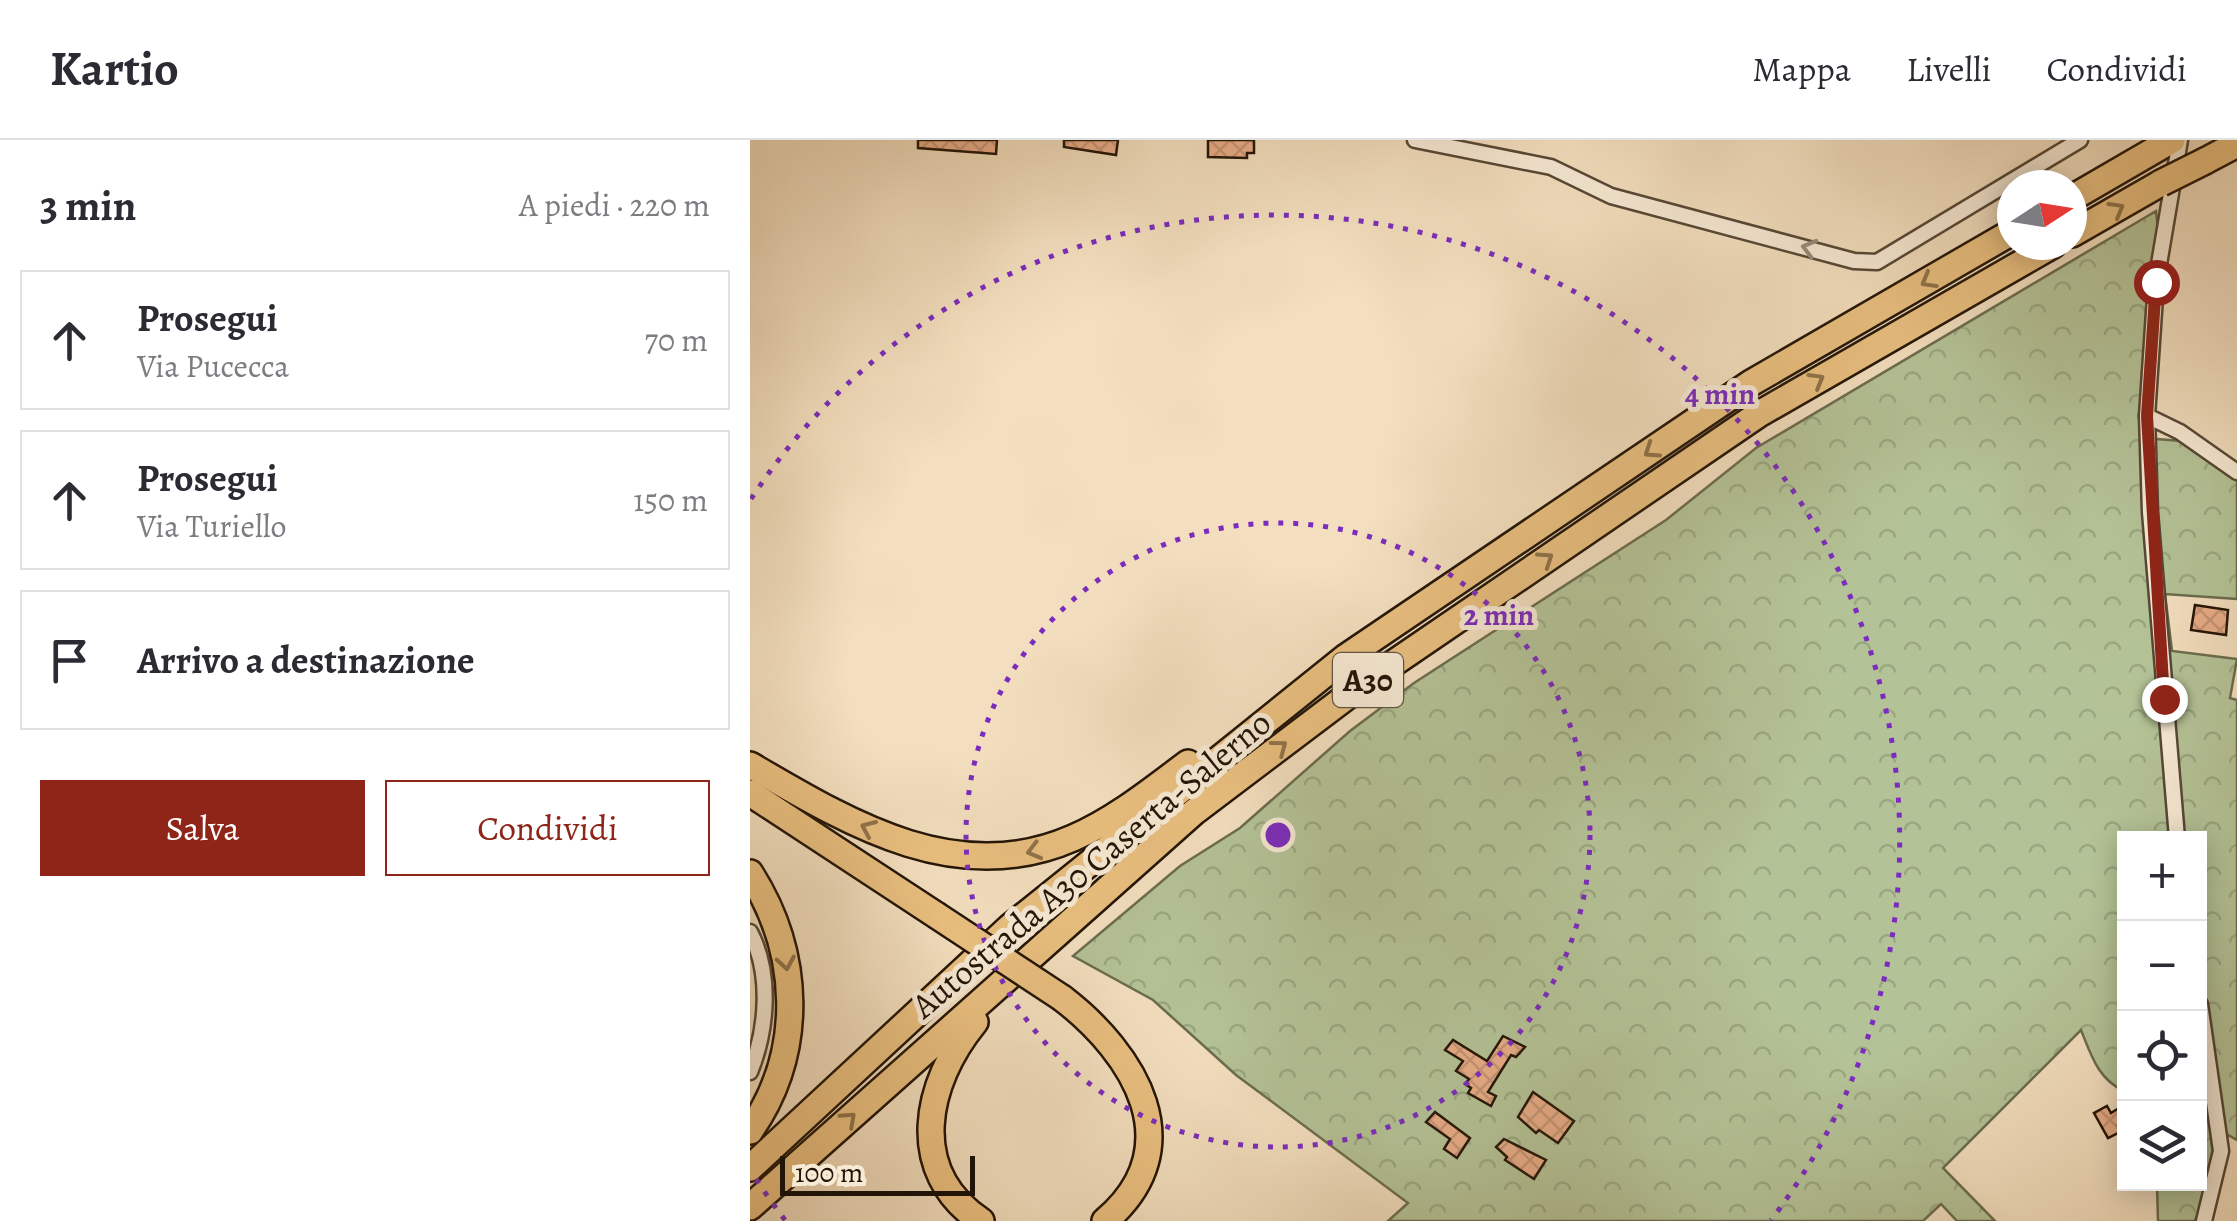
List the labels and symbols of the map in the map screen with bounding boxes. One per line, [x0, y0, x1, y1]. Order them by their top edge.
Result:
north arrow [1997, 170, 2087, 260]
one-way arrow [2106, 201, 2124, 221]
one-way arrow [1801, 239, 1818, 260]
route start [2134, 260, 2180, 306]
one-way arrow [1920, 269, 1938, 288]
one-way arrow [1806, 373, 1824, 393]
text: 4 min [1685, 374, 1755, 414]
one-way arrow [1643, 439, 1662, 457]
one-way arrow [1534, 553, 1553, 571]
text: 2 min [1464, 595, 1534, 635]
road number: A30 [1333, 653, 1403, 707]
route end [2142, 677, 2188, 723]
street label: Autostrada A30 Caserta-Salerno [900, 699, 1281, 1030]
one-way arrow [1269, 741, 1287, 758]
centre of rings [1260, 817, 1296, 853]
one-way arrow [860, 820, 878, 840]
one-way arrow [1026, 839, 1043, 860]
one-way arrow [775, 954, 796, 971]
one-way arrow [837, 1113, 856, 1131]
scale bar [780, 1151, 975, 1196]

